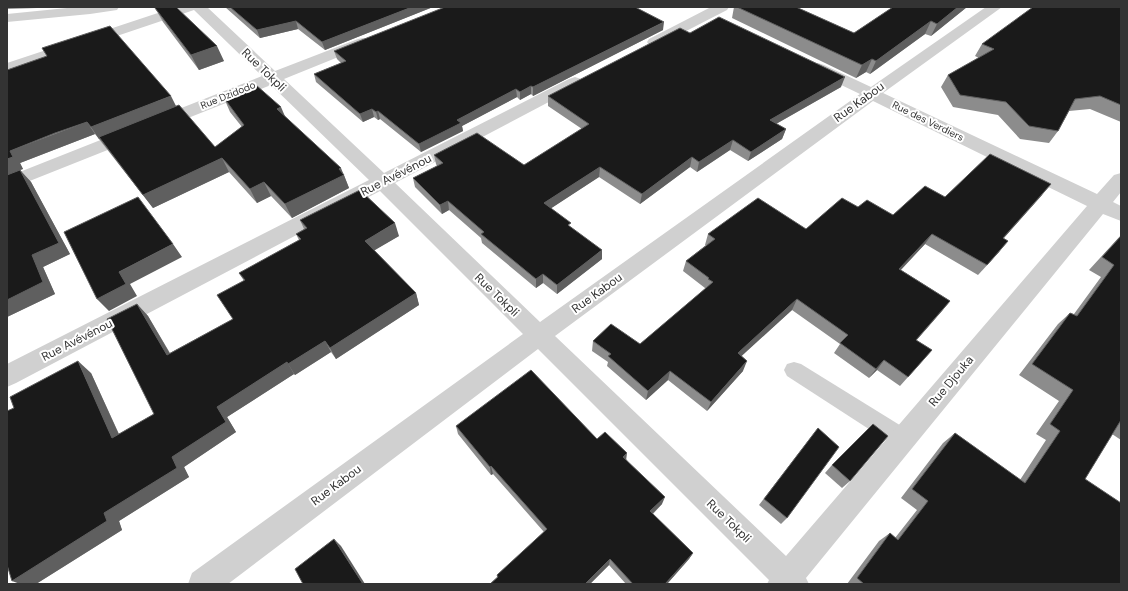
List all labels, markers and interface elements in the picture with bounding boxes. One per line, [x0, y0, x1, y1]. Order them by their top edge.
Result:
street label: Rue Tokpli [238, 45, 290, 95]
street label: Rue Dzidodo [199, 78, 258, 112]
street label: Rue Kabou [831, 78, 888, 126]
street label: Rue des Verdiers [890, 98, 966, 144]
street label: Rue Avévénou [358, 150, 434, 200]
street label: Rue Kabou [569, 269, 626, 317]
street label: Rue Tokpli [471, 270, 523, 320]
street label: Rue Avévénou [39, 315, 115, 365]
street label: Rue Djouka [925, 352, 977, 410]
street label: Rue Kabou [308, 461, 364, 509]
street label: Rue Tokpli [703, 496, 755, 546]

